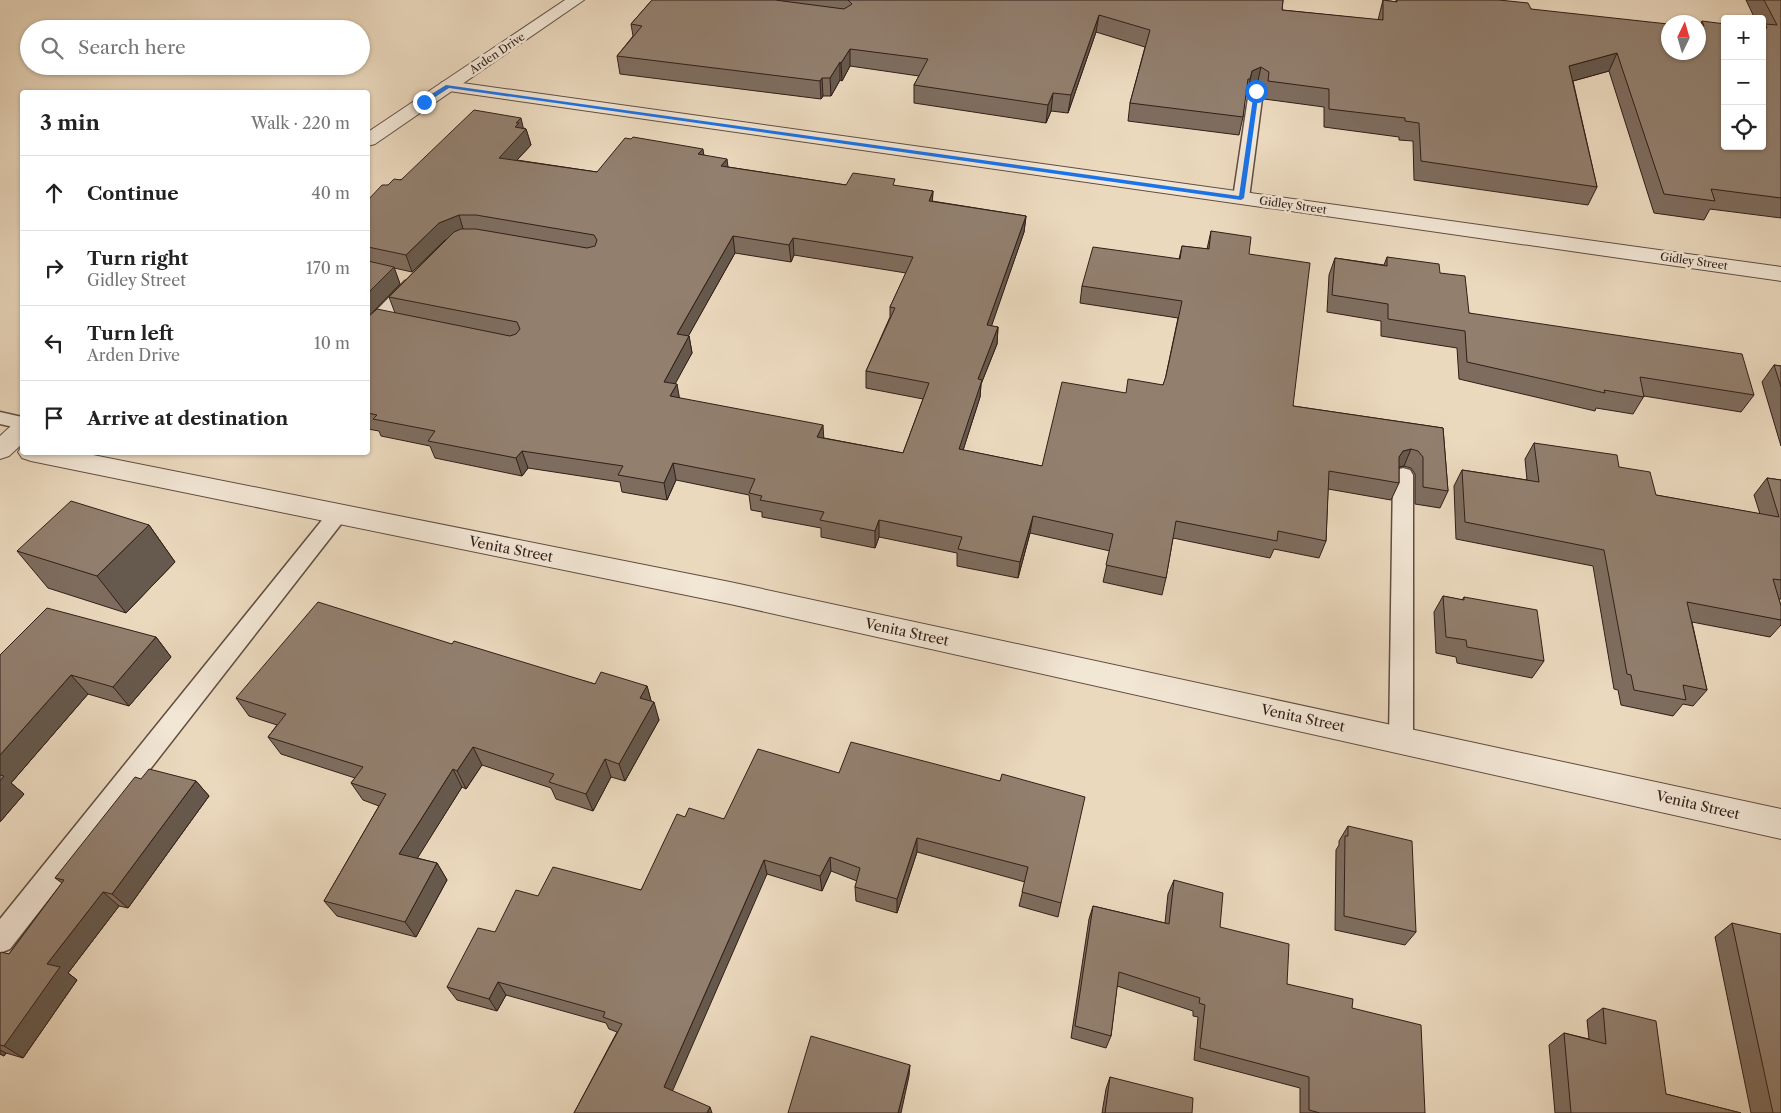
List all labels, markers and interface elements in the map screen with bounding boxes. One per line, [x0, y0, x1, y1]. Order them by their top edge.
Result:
north arrow [1661, 15, 1706, 60]
map controls [1721, 15, 1766, 150]
button: + [1721, 15, 1766, 60]
search box [20, 20, 370, 75]
street label: Arden Drive [466, 29, 527, 77]
icon: search [38, 34, 66, 62]
text: Search here [78, 36, 186, 59]
button: − [1721, 60, 1766, 105]
route start [1245, 80, 1268, 103]
route end [413, 91, 436, 114]
button: locate [1721, 105, 1766, 150]
text: 3 min [40, 110, 100, 135]
text: Walk · 220 m [251, 113, 350, 133]
icon: ahead [40, 179, 68, 207]
text: Continue [87, 182, 179, 205]
text: 40 m [311, 183, 350, 203]
street label: Gidley Street [1258, 193, 1328, 217]
text: Turn right [87, 247, 188, 270]
street label: Gidley Street [1659, 249, 1729, 273]
icon: right [40, 254, 68, 282]
text: 170 m [306, 258, 350, 278]
text: Gidley Street [87, 270, 186, 290]
text: Turn left [87, 322, 174, 345]
icon: left [40, 329, 68, 357]
text: 10 m [314, 333, 350, 353]
text: Arden Drive [87, 345, 180, 365]
icon: arrive [40, 404, 68, 432]
text: Arrive at destination [87, 407, 288, 430]
street label: Venita Street [466, 532, 555, 566]
street label: Venita Street [862, 614, 951, 650]
street label: Venita Street [1258, 700, 1347, 736]
street label: Venita Street [1653, 786, 1742, 823]

